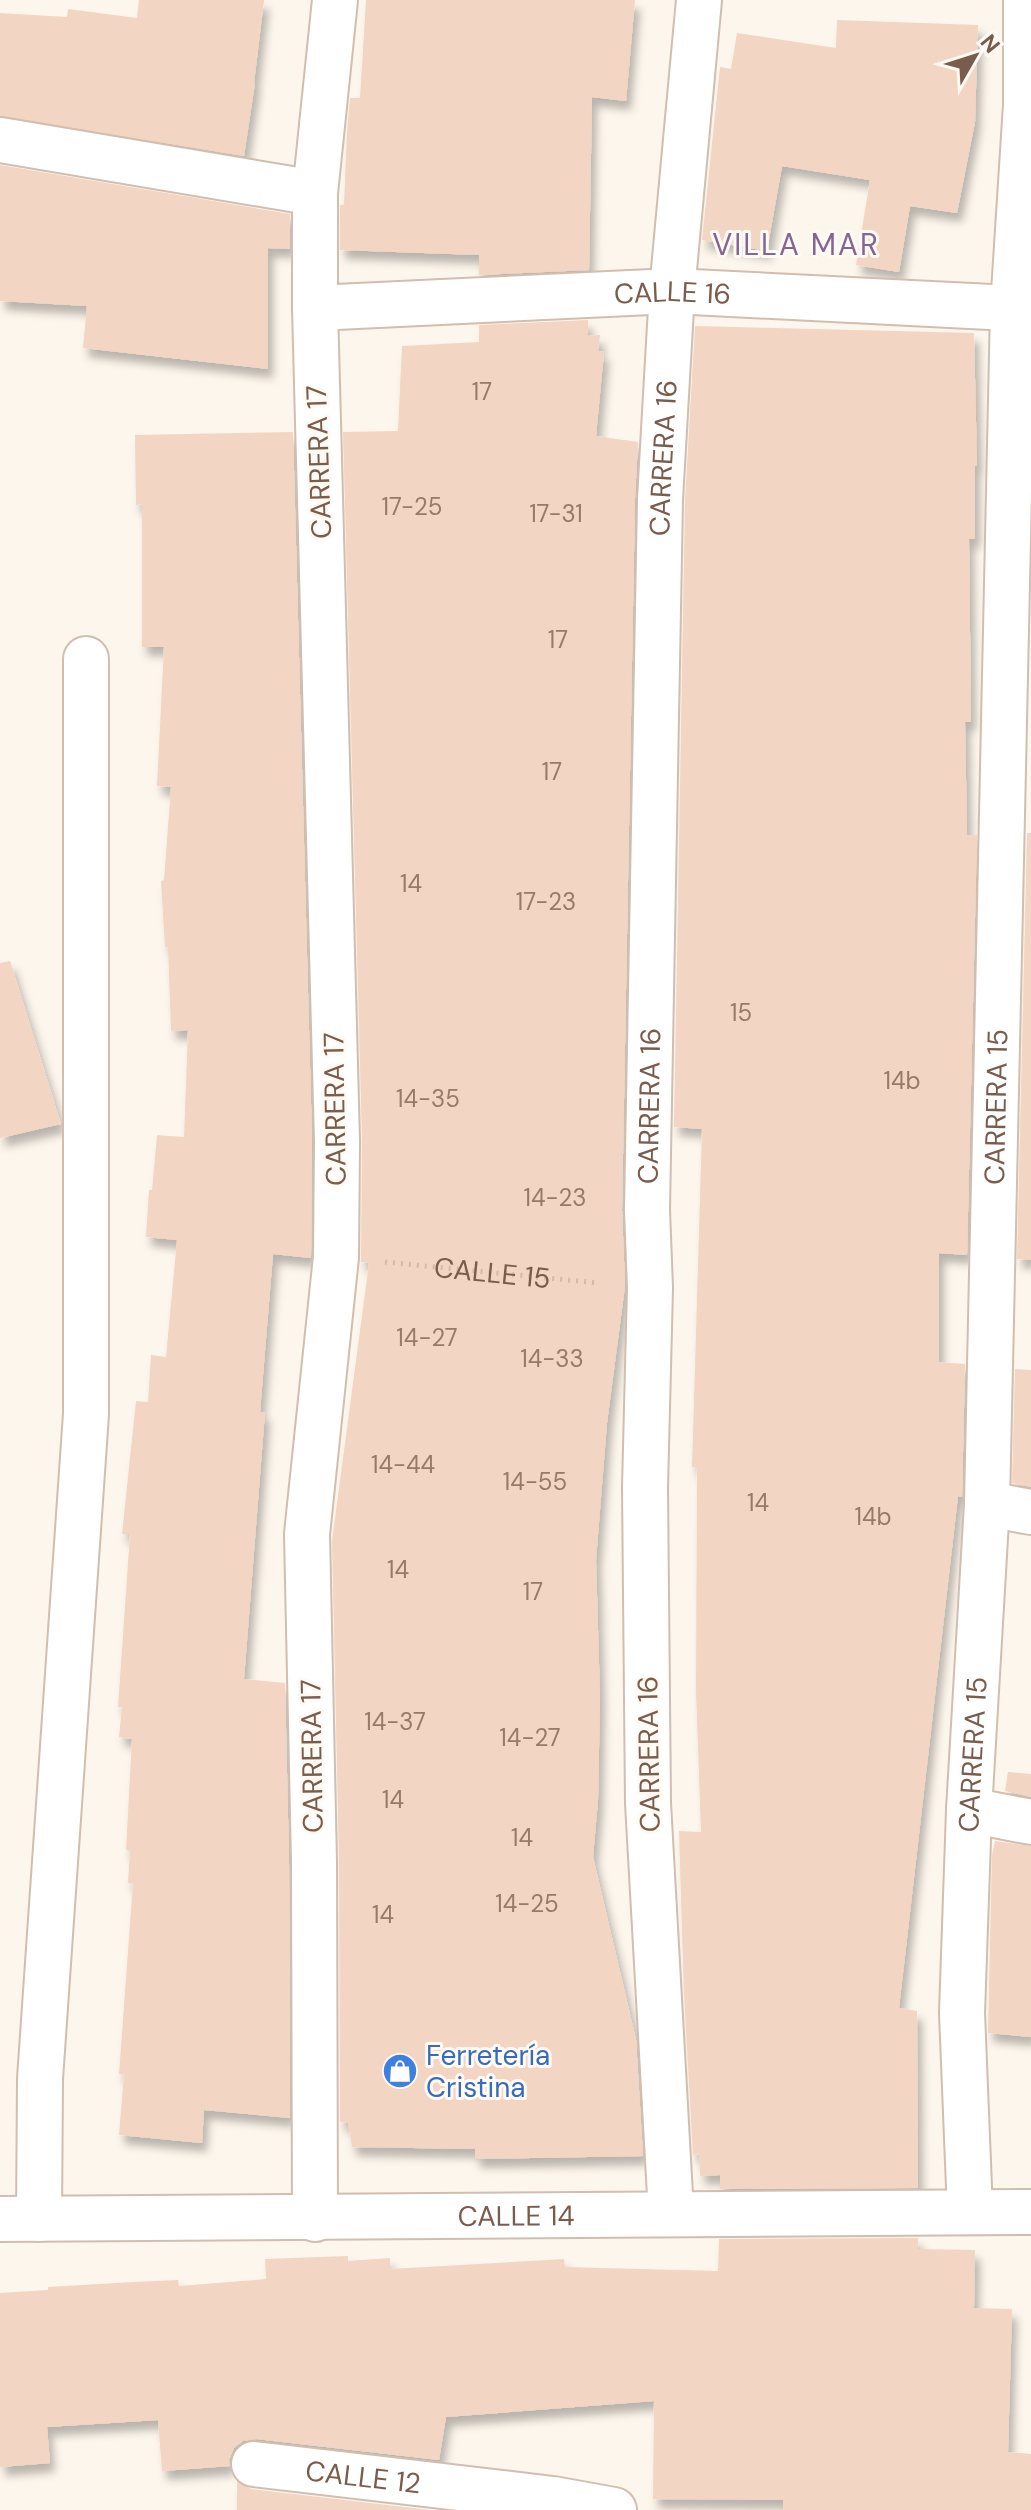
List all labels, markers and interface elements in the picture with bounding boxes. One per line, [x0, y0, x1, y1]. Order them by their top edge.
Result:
north arrow [935, 16, 1015, 96]
text: N [974, 28, 1006, 59]
district label: VILLA MAR [712, 225, 880, 264]
street label: CALLE 16 [613, 272, 732, 312]
house number: 17 [472, 376, 492, 407]
street label: CARRERA 16 [641, 379, 685, 536]
street label: CARRERA 17 [298, 385, 340, 539]
house number: 17-25 [382, 491, 442, 522]
house number: 17-31 [529, 498, 583, 529]
house number: 17 [548, 624, 568, 655]
house number: 17 [542, 756, 562, 787]
house number: 14 [400, 868, 422, 899]
house number: 17-23 [516, 886, 576, 917]
house number: 15 [730, 997, 752, 1028]
street label: CARRERA 16 [629, 1027, 669, 1184]
street label: CARRERA 15 [975, 1029, 1016, 1185]
street label: CARRERA 17 [315, 1032, 355, 1186]
house number: 14b [883, 1065, 921, 1096]
house number: 14-35 [396, 1083, 460, 1114]
house number: 14-23 [523, 1182, 587, 1213]
street label: CALLE 15 [433, 1248, 552, 1297]
house number: 14-27 [396, 1322, 458, 1353]
house number: 14-33 [520, 1343, 584, 1374]
house number: 14-44 [371, 1449, 435, 1480]
house number: 14-55 [503, 1466, 567, 1497]
house number: 14 [747, 1487, 769, 1518]
house number: 14b [854, 1501, 892, 1532]
house number: 14 [387, 1554, 409, 1585]
house number: 17 [523, 1576, 543, 1607]
street label: CARRERA 16 [629, 1676, 669, 1832]
street label: CARRERA 15 [950, 1676, 995, 1833]
street label: CARRERA 17 [292, 1679, 332, 1833]
house number: 14-37 [364, 1706, 426, 1737]
house number: 14-27 [499, 1722, 561, 1753]
house number: 14 [382, 1784, 404, 1815]
house number: 14 [511, 1822, 533, 1853]
house number: 14-25 [495, 1888, 559, 1919]
house number: 14 [372, 1899, 394, 1930]
place label: Ferretería Cristina [426, 2037, 550, 2106]
shop icon: Ferretería Cristina [381, 2052, 419, 2090]
street label: CALLE 14 [457, 2197, 574, 2234]
street label: CALLE 12 [304, 2452, 423, 2502]

